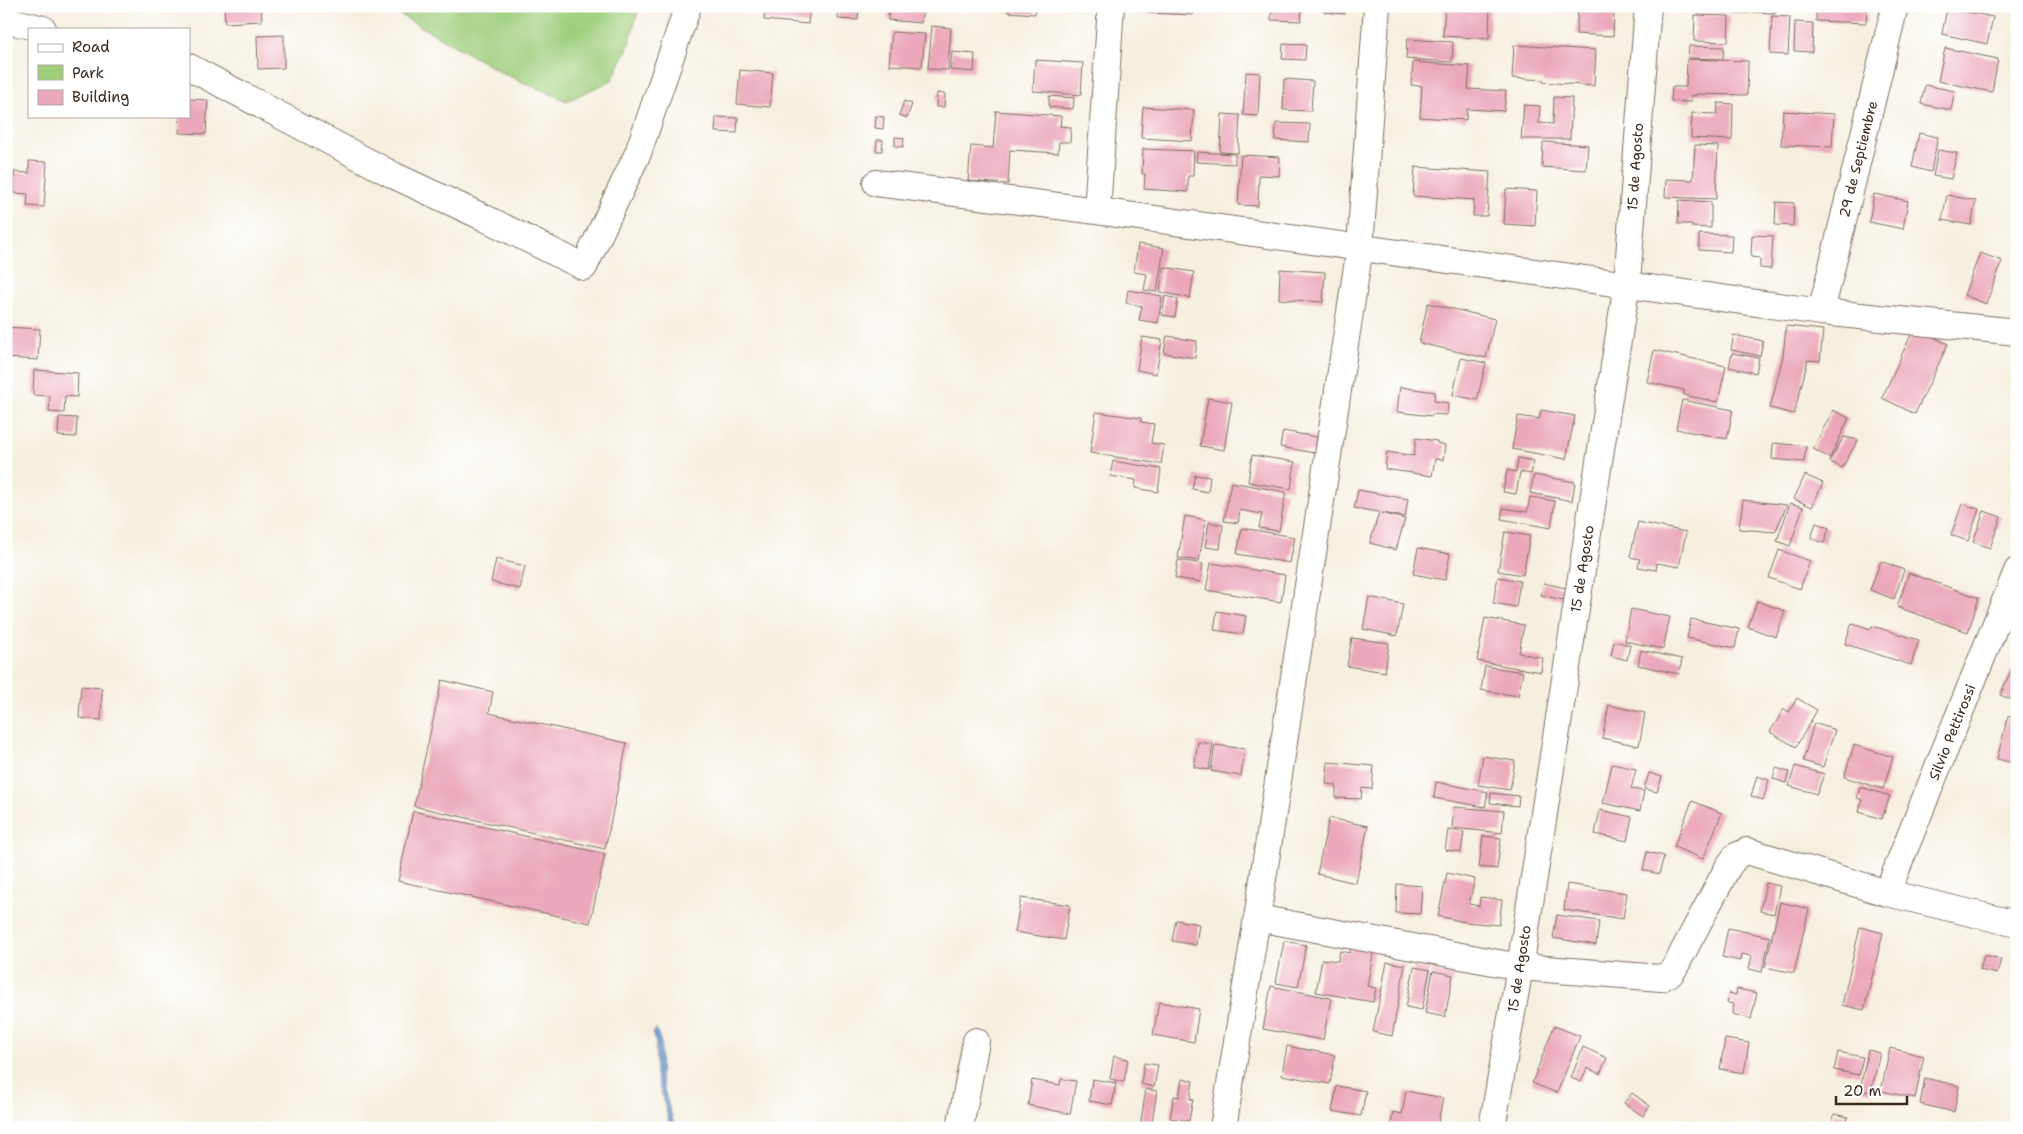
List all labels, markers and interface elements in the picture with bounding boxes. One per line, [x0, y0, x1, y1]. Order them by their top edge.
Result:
legend [28, 28, 190, 118]
text: Road [72, 37, 110, 57]
text: Park [72, 63, 104, 83]
text: Building [72, 87, 129, 107]
street label: 29 de Septiembre [1835, 99, 1881, 219]
street label: 15 de Agosto [1623, 122, 1647, 212]
street label: 15 de Agosto [1566, 524, 1598, 614]
street label: Silvio Pettirossi [1925, 681, 1979, 783]
street label: 15 de Agosto [1503, 924, 1535, 1014]
scale bar [1836, 1074, 1907, 1106]
text: 20 m [1843, 1081, 1882, 1101]

